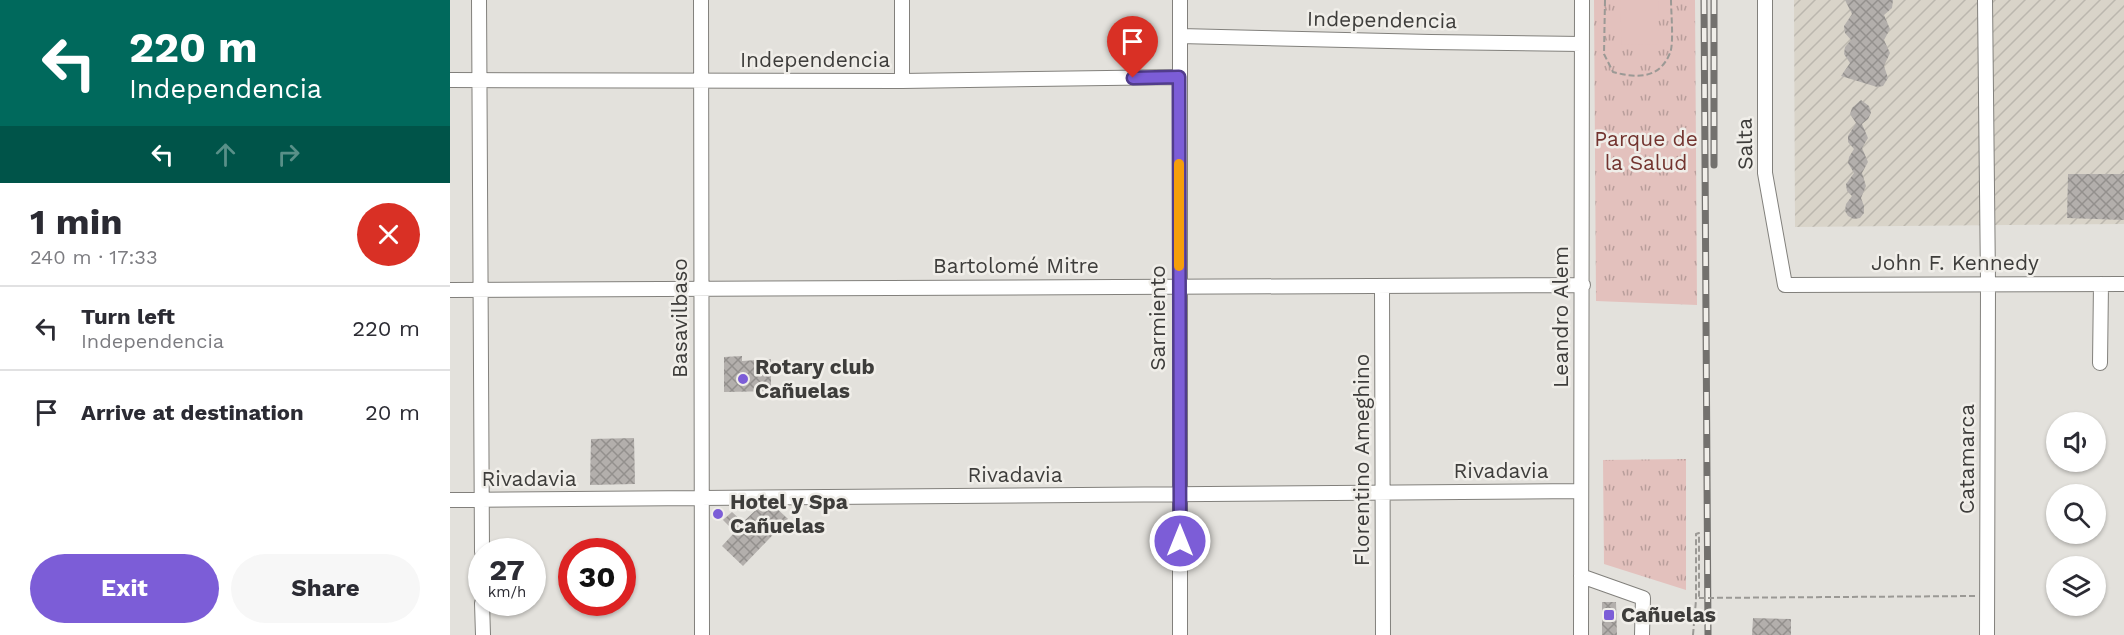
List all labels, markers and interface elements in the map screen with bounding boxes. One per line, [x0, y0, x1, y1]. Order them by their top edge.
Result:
street label: Independencia [1307, 6, 1457, 33]
pin [1107, 16, 1158, 78]
text: 220 m [129, 23, 258, 72]
icon: left [30, 24, 108, 102]
icon: arrive [1116, 25, 1149, 58]
street label: Independencia [740, 47, 890, 72]
text: Independencia [129, 73, 322, 105]
street label: Salta [1732, 118, 1757, 170]
park label: Parque de la Salud [1594, 126, 1698, 175]
icon: left [146, 138, 179, 171]
icon: ahead [209, 138, 242, 171]
icon: right [272, 138, 305, 171]
text: 1 min [30, 201, 122, 243]
button: close [357, 203, 420, 266]
text: 240 m · 17:33 [30, 245, 158, 269]
street label: Leandro Alem [1548, 246, 1573, 388]
street label: John F. Kennedy [1871, 250, 2039, 275]
street label: Bartolomé Mitre [933, 253, 1099, 278]
street label: Basavilbaso [667, 258, 692, 378]
street label: Sarmiento [1145, 265, 1170, 371]
text: Turn left [81, 304, 175, 329]
icon: left [30, 312, 63, 345]
text: 220 m [352, 316, 420, 341]
text: Independencia [81, 329, 224, 353]
place label: Rotary club Cañuelas [755, 354, 875, 403]
street label: Florentino Ameghino [1349, 354, 1374, 566]
marker: Rotary club Cañuelas [736, 372, 750, 386]
icon: arrive [30, 396, 63, 429]
text: Arrive at destination [81, 400, 304, 425]
text: 20 m [365, 400, 420, 425]
street label: Catamarca [1954, 404, 1979, 514]
map controls [2046, 412, 2106, 616]
button: sound [2046, 412, 2106, 472]
street label: Rivadavia [1453, 458, 1549, 483]
street label: Rivadavia [967, 462, 1063, 487]
street label: Rivadavia [481, 466, 577, 491]
button: search [2046, 484, 2106, 544]
place label: Hotel y Spa Cañuelas [730, 489, 849, 538]
marker: Hotel y Spa Cañuelas [711, 507, 725, 521]
position arrow [1148, 509, 1212, 573]
speed limit sign: 30 [558, 538, 636, 616]
text: 27 [489, 552, 525, 587]
button: Exit [30, 554, 219, 623]
button: Share [231, 554, 420, 623]
button: layers [2046, 556, 2106, 616]
text: km/h [488, 583, 526, 601]
place label: Cañuelas [1621, 602, 1716, 627]
marker: Cañuelas [1602, 608, 1616, 622]

